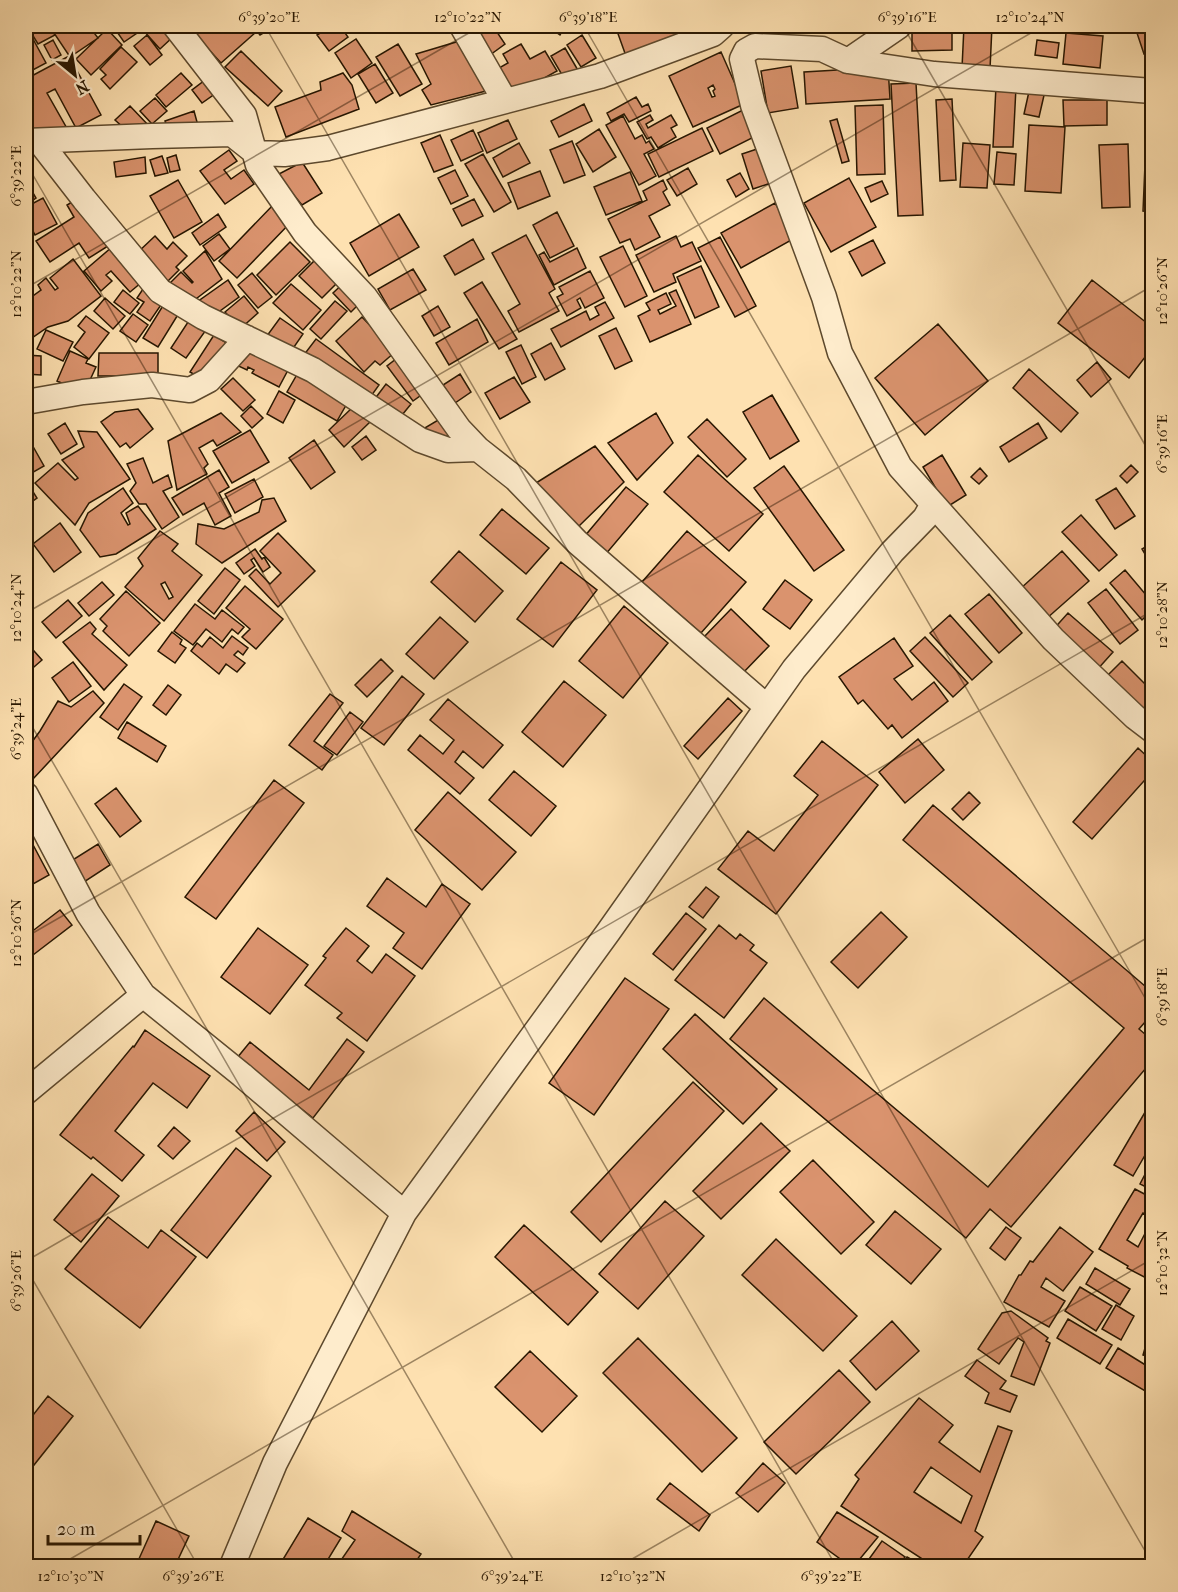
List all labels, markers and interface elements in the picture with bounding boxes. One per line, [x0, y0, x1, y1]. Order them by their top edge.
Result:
text: 6°39'20"E [238, 8, 300, 26]
text: 12°10'22"N [434, 8, 503, 26]
text: 6°39'18"E [559, 8, 617, 26]
text: 6°39'16"E [877, 8, 937, 26]
text: 12°10'24"N [995, 8, 1065, 26]
north arrow [45, 45, 105, 105]
text: N [71, 76, 92, 99]
text: 6°39'22"E [7, 145, 25, 207]
text: 12°10'22"N [7, 249, 25, 318]
text: 12°10'26"N [1153, 256, 1171, 325]
text: 6°39'16"E [1153, 414, 1171, 474]
text: 12°10'24"N [7, 573, 25, 643]
text: 12°10'28"N [1153, 581, 1171, 649]
text: 6°39'24"E [7, 698, 25, 760]
text: 12°10'26"N [7, 898, 25, 967]
text: 6°39'18"E [1153, 968, 1171, 1026]
text: 12°10'32"N [1153, 1229, 1171, 1296]
text: 6°39'26"E [7, 1250, 25, 1312]
scale bar [48, 1508, 140, 1546]
text: 20 m [57, 1519, 95, 1540]
text: 12°10'30"N [38, 1567, 105, 1585]
text: 6°39'26"E [162, 1567, 224, 1585]
text: 6°39'24"E [481, 1567, 543, 1585]
text: 12°10'32"N [600, 1567, 667, 1585]
text: 6°39'22"E [800, 1567, 862, 1585]

